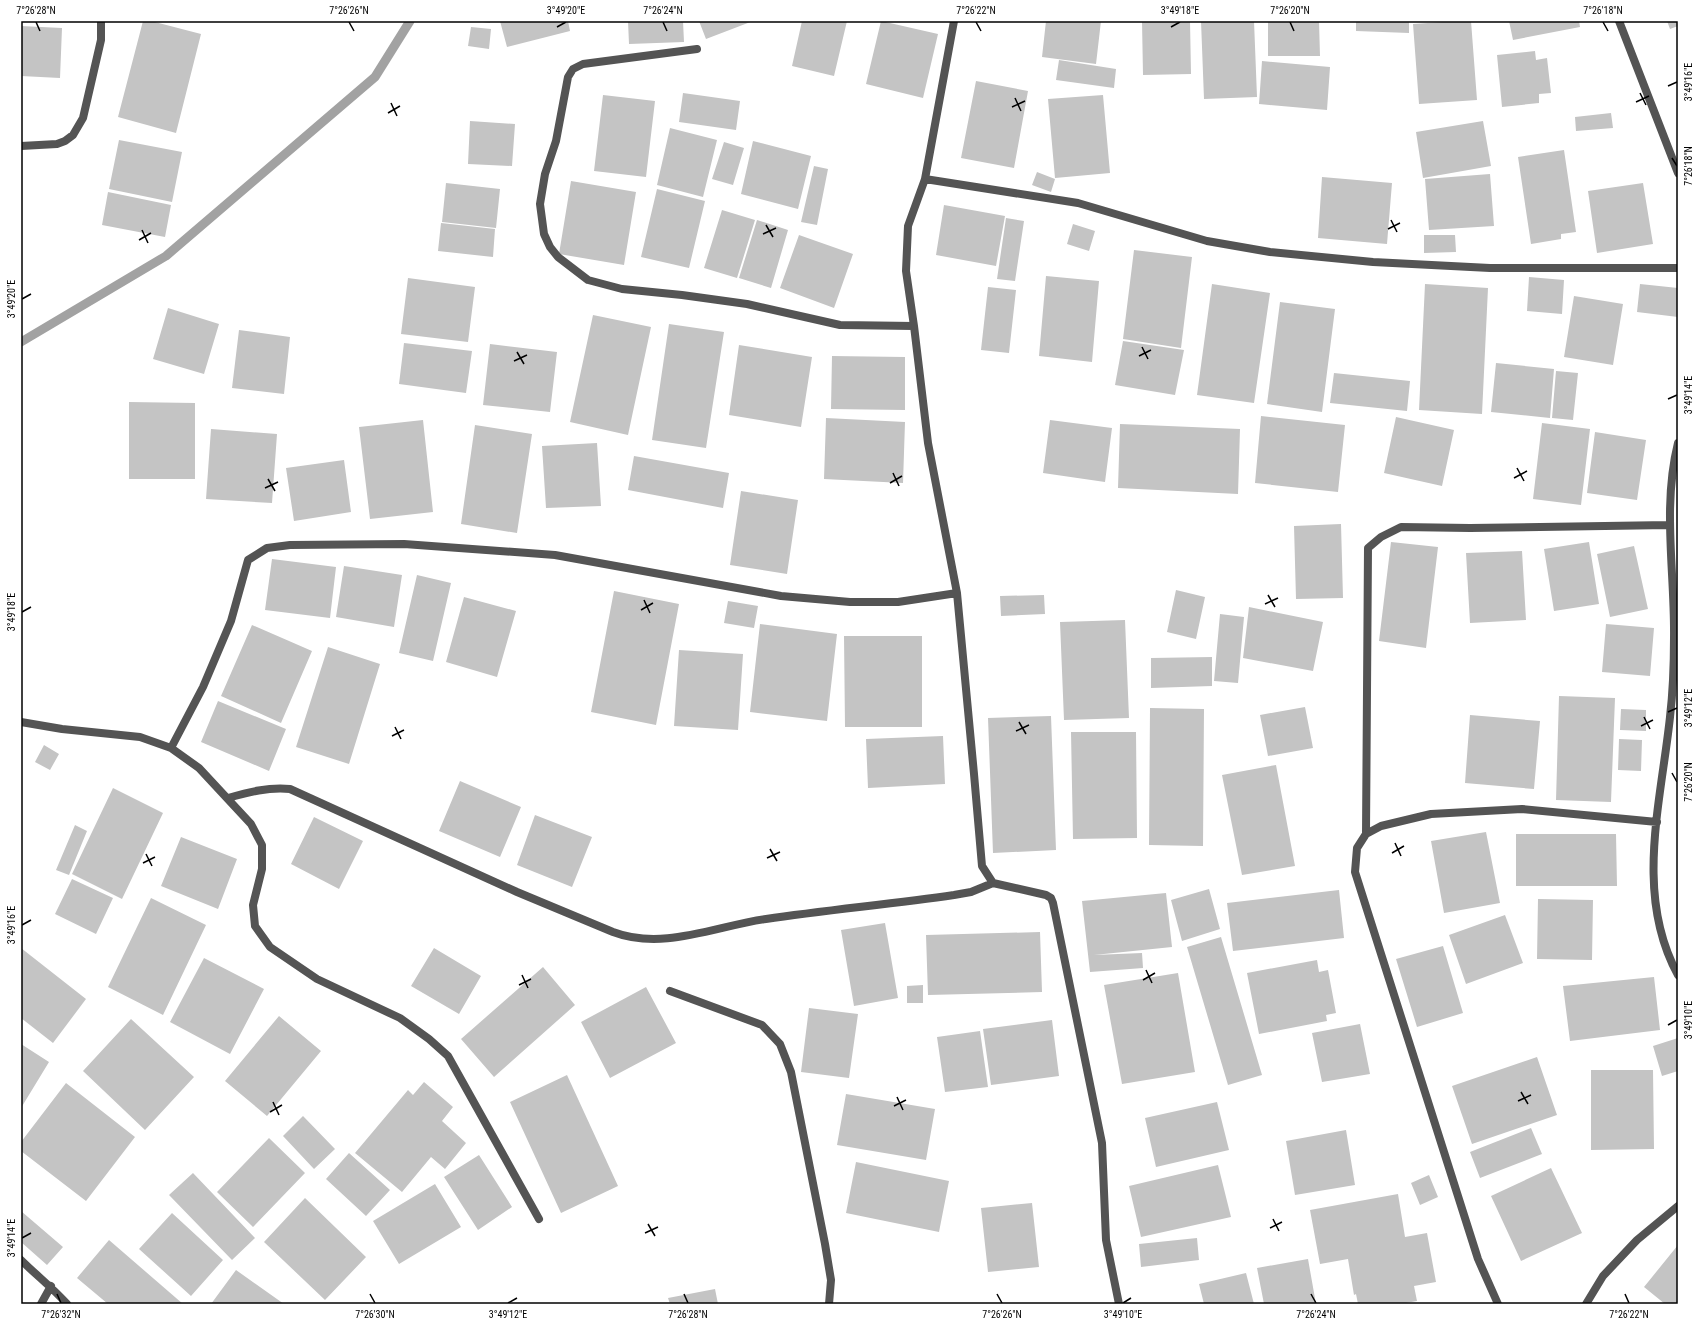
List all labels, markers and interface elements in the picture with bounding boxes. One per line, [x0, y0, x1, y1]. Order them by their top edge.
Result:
text: 7°26'28"N [16, 5, 56, 16]
text: 7°26'26"N [329, 5, 369, 16]
text: 3°49'20"E [547, 5, 585, 16]
text: 7°26'24"N [643, 5, 683, 16]
text: 7°26'22"N [956, 5, 996, 16]
text: 3°49'18"E [1161, 5, 1199, 16]
text: 7°26'20"N [1270, 5, 1310, 16]
text: 7°26'18"N [1583, 5, 1623, 16]
text: 3°49'16"E [1683, 63, 1694, 101]
text: 7°26'18"N [1683, 146, 1694, 186]
text: 3°49'20"E [6, 280, 17, 318]
text: 3°49'14"E [1683, 376, 1694, 414]
text: 3°49'18"E [6, 593, 17, 631]
text: 3°49'12"E [1683, 689, 1694, 727]
text: 7°26'20"N [1683, 762, 1694, 802]
text: 3°49'16"E [6, 906, 17, 944]
text: 3°49'10"E [1683, 1001, 1694, 1039]
text: 3°49'14"E [6, 1219, 17, 1257]
text: 7°26'32"N [41, 1309, 81, 1320]
text: 7°26'30"N [355, 1309, 395, 1320]
text: 3°49'12"E [489, 1309, 527, 1320]
text: 7°26'28"N [668, 1309, 708, 1320]
text: 7°26'26"N [982, 1309, 1022, 1320]
text: 3°49'10"E [1104, 1309, 1142, 1320]
text: 7°26'24"N [1296, 1309, 1336, 1320]
text: 7°26'22"N [1609, 1309, 1649, 1320]

